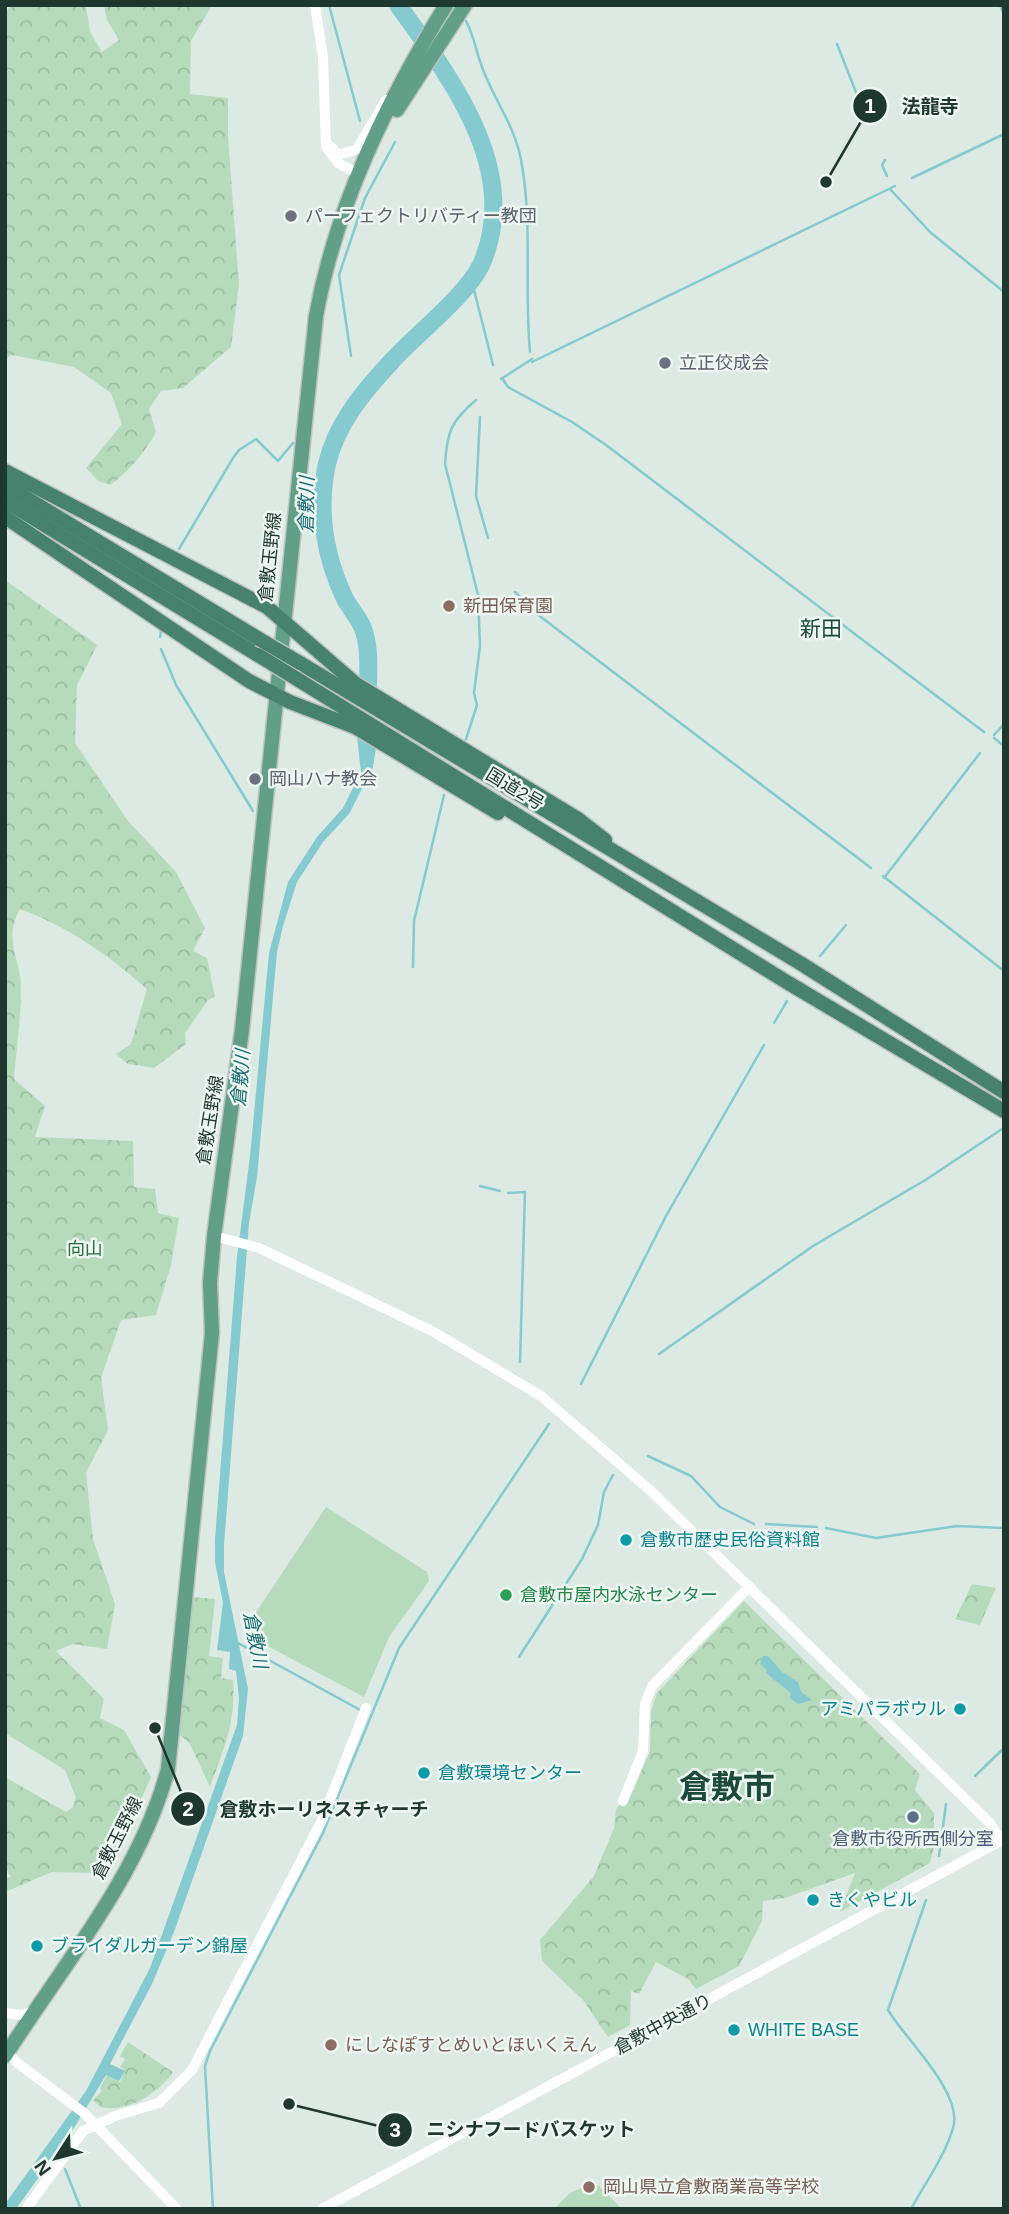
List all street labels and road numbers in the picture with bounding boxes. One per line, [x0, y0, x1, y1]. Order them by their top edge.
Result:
street label: 倉敷玉野線 [255, 511, 285, 603]
street label: 国道2号 [482, 764, 548, 814]
street label: 倉敷玉野線 [193, 1074, 227, 1166]
street label: 倉敷玉野線 [88, 1793, 146, 1883]
street label: 倉敷中央通り [611, 1990, 715, 2058]

